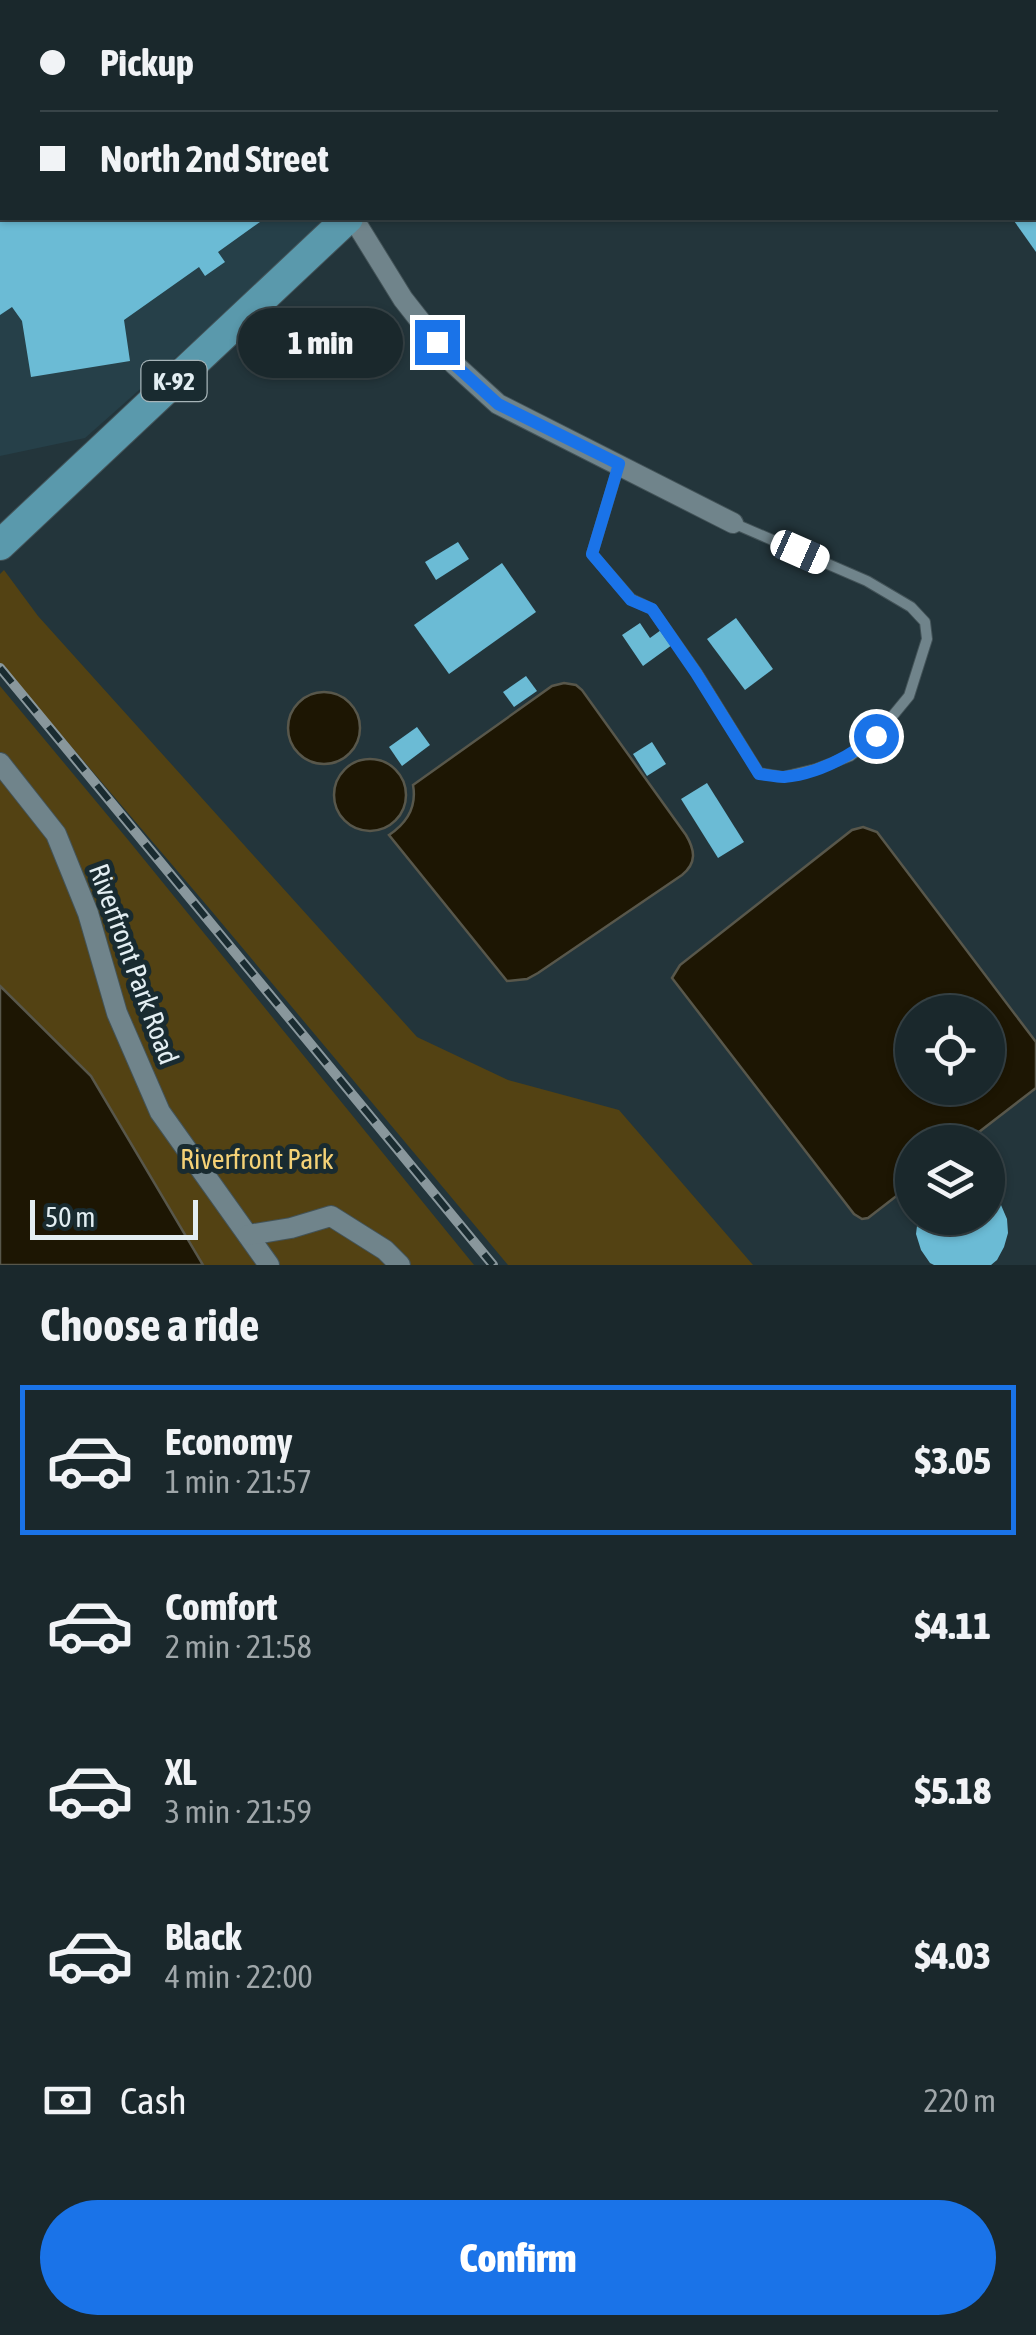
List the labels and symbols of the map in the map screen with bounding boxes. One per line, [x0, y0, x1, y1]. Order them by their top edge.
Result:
callout: 1 min [237, 307, 402, 377]
route end [415, 320, 460, 365]
road number: K-92 [142, 361, 206, 401]
car [766, 526, 834, 578]
route start [854, 714, 899, 759]
street label: Riverfront Park Road [83, 859, 185, 1069]
park label: Riverfront Park [180, 1143, 334, 1175]
scale bar [30, 1195, 198, 1240]

